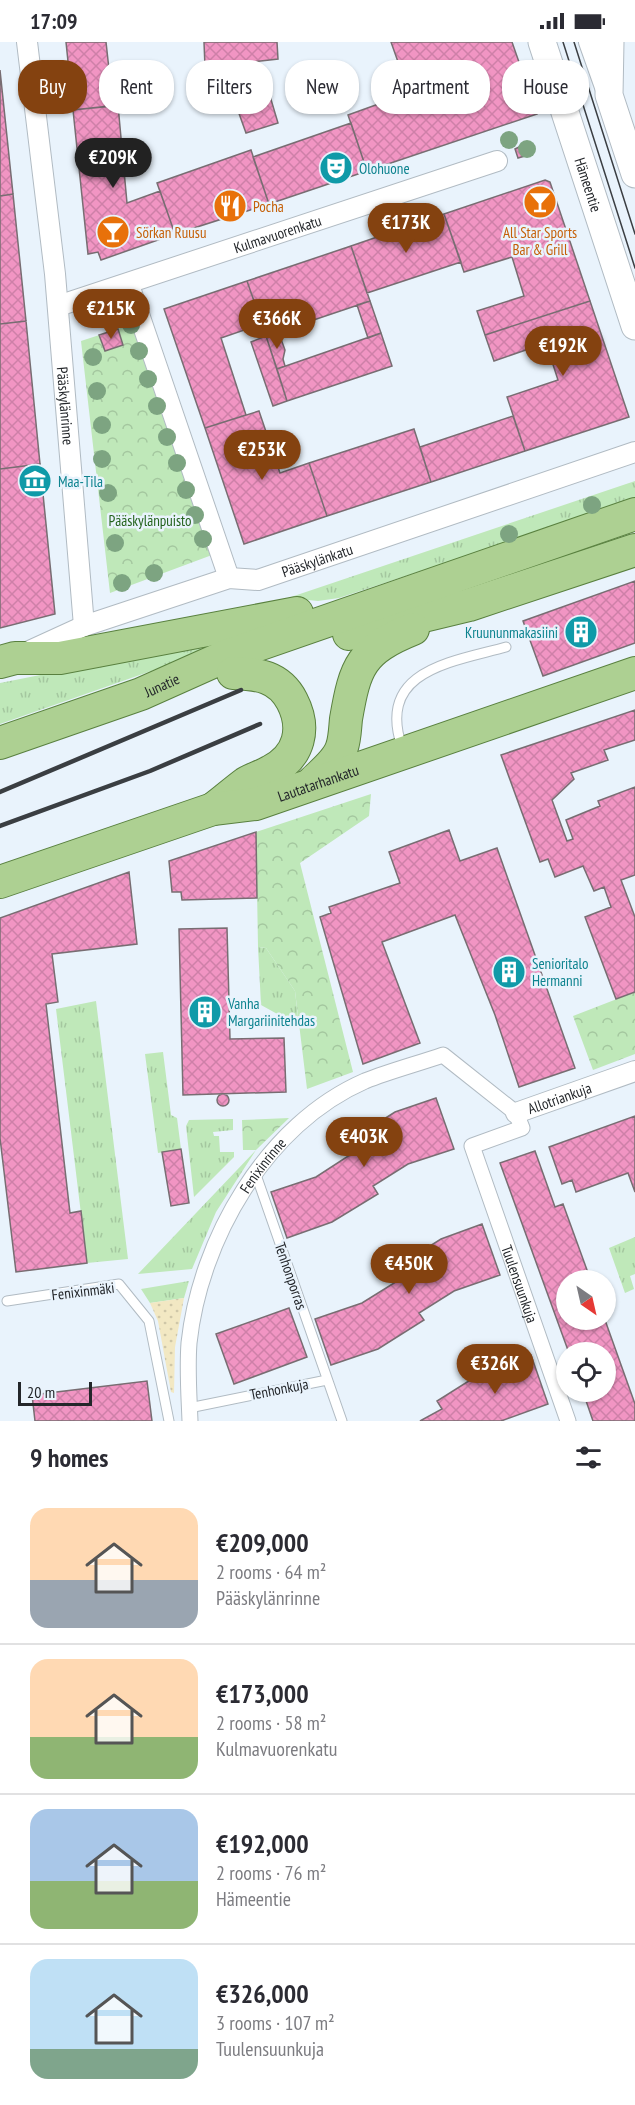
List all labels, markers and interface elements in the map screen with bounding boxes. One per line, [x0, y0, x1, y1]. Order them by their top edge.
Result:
text: 17:09 [30, 7, 78, 35]
chip: Buy [18, 60, 87, 114]
chip: Rent [99, 60, 174, 114]
chip: Filters [186, 60, 273, 114]
chip: New [285, 60, 359, 114]
chip: Apartment [371, 60, 490, 114]
chip: House [502, 60, 589, 114]
pin: €209K [71, 138, 155, 189]
text: €209K [89, 144, 137, 170]
theatre icon: Olohuone [318, 150, 354, 186]
street label: Hämeentie [571, 155, 606, 214]
place label: Olohuone [359, 159, 410, 178]
bar icon: All Star Sports Bar & Grill [522, 184, 558, 220]
restaurant icon: Pocha [212, 188, 248, 224]
place label: Pocha [253, 197, 284, 216]
pin: €173K [364, 203, 448, 254]
text: €173K [382, 209, 430, 235]
street label: Kulmavuorenkatu [231, 210, 324, 257]
bar icon: Sörkan Ruusu [95, 214, 131, 250]
place label: Sörkan Ruusu [136, 223, 206, 242]
place label: All Star Sports Bar & Grill [503, 223, 577, 259]
pin: €215K [69, 289, 153, 340]
text: €215K [87, 295, 135, 321]
pin: €366K [235, 299, 319, 350]
text: €366K [253, 305, 301, 331]
pin: €192K [521, 326, 605, 377]
text: €192K [539, 332, 587, 358]
street label: Pääskylänrinne [53, 366, 79, 446]
pin: €253K [220, 430, 304, 481]
text: €253K [238, 436, 286, 462]
museum icon: Maa-Tila [17, 463, 53, 499]
place label: Maa-Tila [58, 472, 103, 491]
park label: Pääskylänpuisto [108, 511, 192, 530]
street label: Pääskylänkatu [279, 539, 355, 581]
building icon: Kruununmakasiini [563, 614, 599, 650]
place label: Kruununmakasiini [465, 623, 558, 642]
street label: Junatie [140, 669, 182, 701]
street label: Lautatarhankatu [275, 760, 361, 805]
building icon: Senioritalo Hermanni [491, 954, 527, 990]
place label: Senioritalo Hermanni [532, 954, 588, 990]
building icon: Vanha Margariinitehdas [187, 994, 223, 1030]
place label: Vanha Margariinitehdas [227, 994, 315, 1030]
street label: Allotriankuja [525, 1078, 594, 1118]
pin: €403K [322, 1117, 406, 1168]
text: €403K [340, 1123, 388, 1149]
street label: Fenixinrinne [235, 1133, 290, 1196]
street label: Tenhonporras [271, 1240, 311, 1312]
street label: Tuulensuunkuja [498, 1242, 542, 1325]
pin: €450K [367, 1244, 451, 1295]
text: €450K [385, 1250, 433, 1276]
north arrow [556, 1270, 616, 1330]
map controls [556, 1270, 616, 1402]
street label: Fenixinmäki [51, 1278, 115, 1304]
button: locate [556, 1342, 616, 1402]
pin: €326K [453, 1344, 537, 1395]
text: €326K [471, 1350, 519, 1376]
street label: Tenhonkuja [248, 1374, 310, 1404]
scale bar [18, 1379, 92, 1406]
text: 20 m [27, 1382, 55, 1402]
text: 9 homes [30, 1441, 108, 1474]
icon: filters [572, 1441, 605, 1474]
text: €209,000 [216, 1526, 309, 1559]
icon: home [78, 1532, 150, 1604]
text: 2 rooms · 64 m² [216, 1559, 326, 1585]
text: Pääskylänrinne [216, 1585, 320, 1611]
text: €173,000 [216, 1677, 309, 1710]
icon: home [78, 1683, 150, 1755]
text: 2 rooms · 58 m² [216, 1710, 326, 1736]
text: Kulmavuorenkatu [216, 1736, 337, 1762]
text: €192,000 [216, 1827, 309, 1860]
icon: home [78, 1833, 150, 1905]
text: 2 rooms · 76 m² [216, 1860, 326, 1886]
text: Hämeentie [216, 1886, 291, 1912]
text: €326,000 [216, 1977, 309, 2010]
icon: home [78, 1983, 150, 2055]
text: 3 rooms · 107 m² [216, 2010, 335, 2036]
text: Tuulensuunkuja [216, 2036, 324, 2062]

